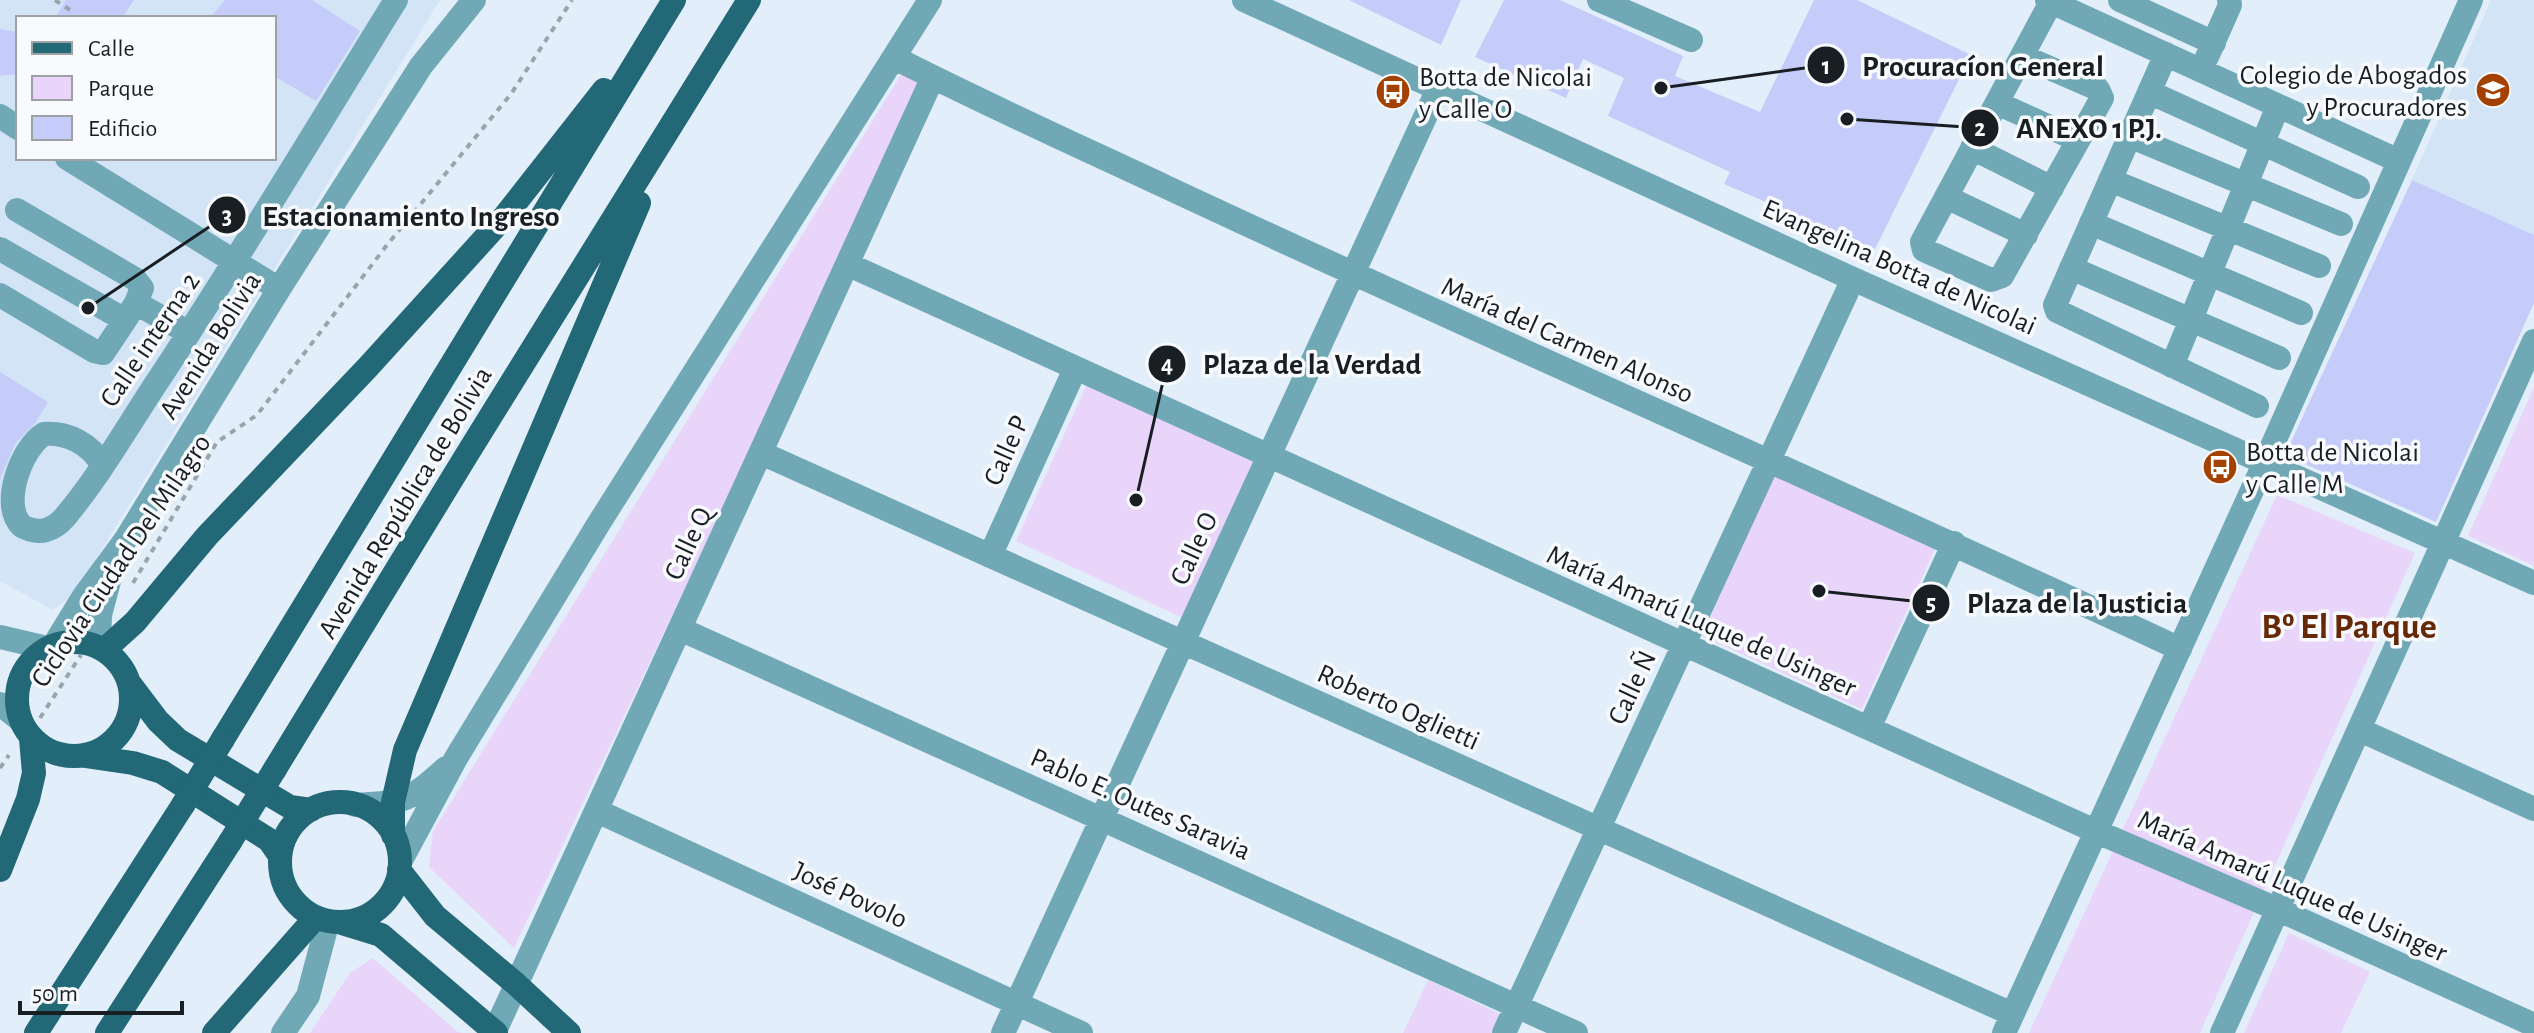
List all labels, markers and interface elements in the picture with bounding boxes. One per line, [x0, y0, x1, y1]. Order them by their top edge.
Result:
legend [16, 16, 276, 160]
text: Calle [88, 37, 135, 61]
callout: Procuracíon General [1806, 38, 2120, 92]
text: Procuracíon General [1862, 52, 2104, 82]
text: 1 [1822, 55, 1830, 79]
place label: Colegio de Abogados y Procuradores [2240, 62, 2467, 122]
place label: Botta de Nicolai y Calle O [1418, 64, 1592, 124]
school or university icon: Colegio de Abogados y Procuradores [2474, 71, 2512, 109]
bus stop icon: Botta de Nicolai y Calle O [1374, 73, 1412, 111]
text: Parque [88, 77, 154, 101]
callout: ANEXO 1 P.J. [1960, 101, 2178, 155]
text: ANEXO 1 P.J. [2016, 114, 2162, 144]
text: Edificio [88, 117, 157, 141]
text: 2 [1974, 117, 1986, 141]
callout: Estacionamiento Ingreso [207, 188, 576, 242]
street label: Evangelina Botta de Nicolai [1758, 195, 2040, 341]
text: Estacionamiento Ingreso [262, 202, 560, 232]
text: 3 [222, 205, 232, 229]
street label: Calle interna 2 [96, 268, 206, 412]
street label: Avenida Bolivia [155, 268, 267, 424]
street label: María del Carmen Alonso [1437, 273, 1697, 409]
callout: Plaza de la Verdad [1147, 337, 1438, 391]
text: Plaza de la Verdad [1203, 350, 1422, 380]
text: 4 [1161, 353, 1173, 377]
street label: Avenida República de Bolivia [314, 362, 498, 644]
street label: Calle P [979, 412, 1035, 490]
street label: Ciclovia Ciudad Del Milagro [27, 430, 217, 693]
place label: Botta de Nicolai y Calle M [2245, 439, 2419, 499]
bus stop icon: Botta de Nicolai y Calle M [2201, 448, 2239, 486]
street label: Calle Q [660, 500, 719, 585]
street label: Calle O [1166, 508, 1224, 589]
street label: María Amarú Luque de Usinger [1542, 541, 1860, 703]
callout: Plaza de la Justicia [1911, 576, 2203, 630]
text: Plaza de la Justicia [1967, 589, 2187, 619]
text: 5 [1926, 592, 1936, 616]
district label: Bº El Parque [2261, 609, 2437, 645]
street label: Calle Ñ [1602, 646, 1662, 729]
street label: Roberto Oglietti [1313, 660, 1483, 756]
street label: Pablo E. Outes Saravia [1026, 744, 1254, 866]
street label: María Amarú Luque de Usinger [2133, 806, 2451, 968]
street label: José Povolo [789, 857, 912, 934]
scale bar [20, 965, 182, 1015]
text: 50 m [32, 982, 78, 1006]

